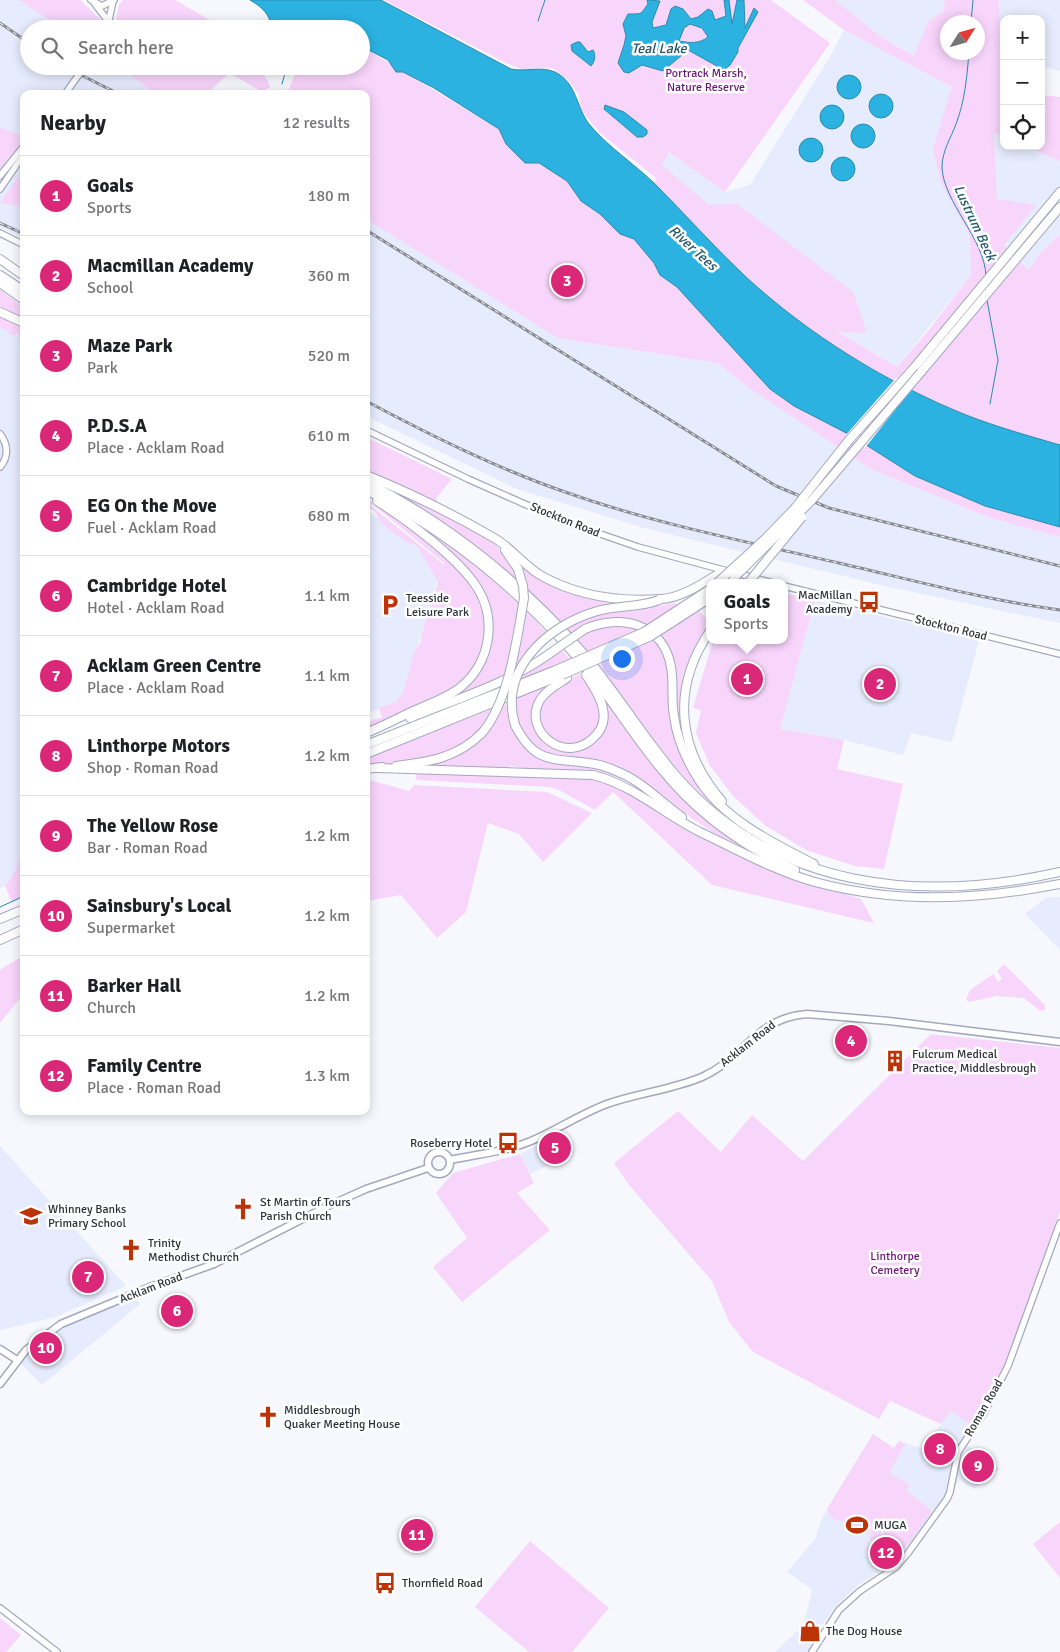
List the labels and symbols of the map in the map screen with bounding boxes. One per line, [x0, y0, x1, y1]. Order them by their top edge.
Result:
north arrow [940, 15, 985, 60]
water label: Teal Lake [631, 40, 688, 57]
park label: Portrack Marsh, Nature Reserve [665, 66, 747, 95]
water label: Lustrum Beck [950, 182, 1001, 265]
water label: River Tees [665, 222, 722, 275]
pin: 3 [551, 262, 583, 300]
street label: Stockton Road [528, 499, 602, 541]
place label: MacMillan Academy [798, 588, 852, 617]
bus stop icon: MacMillan Academy [856, 589, 882, 615]
place label: Teesside Leisure Park [406, 591, 469, 620]
parking icon: Teesside Leisure Park [377, 592, 403, 618]
street label: Stockton Road [913, 612, 989, 644]
your location [609, 646, 635, 672]
pin: 1 [731, 660, 763, 698]
pin: 2 [864, 665, 896, 703]
street label: Acklam Road [717, 1018, 779, 1070]
pin: 4 [835, 1022, 867, 1060]
place label: Fulcrum Medical Practice, Middlesbrough [912, 1047, 1036, 1076]
building icon: Fulcrum Medical Practice, Middlesbrough [882, 1048, 908, 1074]
pin: 5 [539, 1129, 571, 1167]
bus stop icon: Roseberry Hotel [495, 1130, 521, 1156]
place label: Roseberry Hotel [410, 1136, 492, 1151]
place label: St Martin of Tours Parish Church [260, 1195, 351, 1224]
church icon: St Martin of Tours Parish Church [230, 1196, 256, 1222]
place label: Whinney Banks Primary School [48, 1202, 126, 1231]
school or university icon: Whinney Banks Primary School [18, 1203, 44, 1229]
place label: Trinity Methodist Church [148, 1236, 239, 1265]
church icon: Trinity Methodist Church [118, 1237, 144, 1263]
park label: Linthorpe Cemetery [870, 1249, 920, 1278]
pin: 7 [72, 1258, 104, 1296]
street label: Acklam Road [117, 1269, 185, 1307]
pin: 6 [161, 1292, 193, 1330]
pin: 10 [30, 1329, 62, 1367]
street label: Roman Road [962, 1377, 1006, 1439]
place label: Middlesbrough Quaker Meeting House [284, 1403, 400, 1432]
church icon: Middlesbrough Quaker Meeting House [255, 1404, 281, 1430]
pin: 8 [924, 1430, 956, 1468]
pin: 9 [962, 1447, 994, 1485]
sports icon: MUGA [844, 1512, 870, 1538]
pin: 11 [401, 1516, 433, 1554]
place label: MUGA [874, 1518, 907, 1533]
pin: 12 [870, 1534, 902, 1572]
bus stop icon: Thornfield Road [372, 1570, 398, 1596]
place label: Thornfield Road [402, 1576, 483, 1591]
shop icon: The Dog House [797, 1618, 823, 1644]
place label: The Dog House [826, 1624, 902, 1639]

